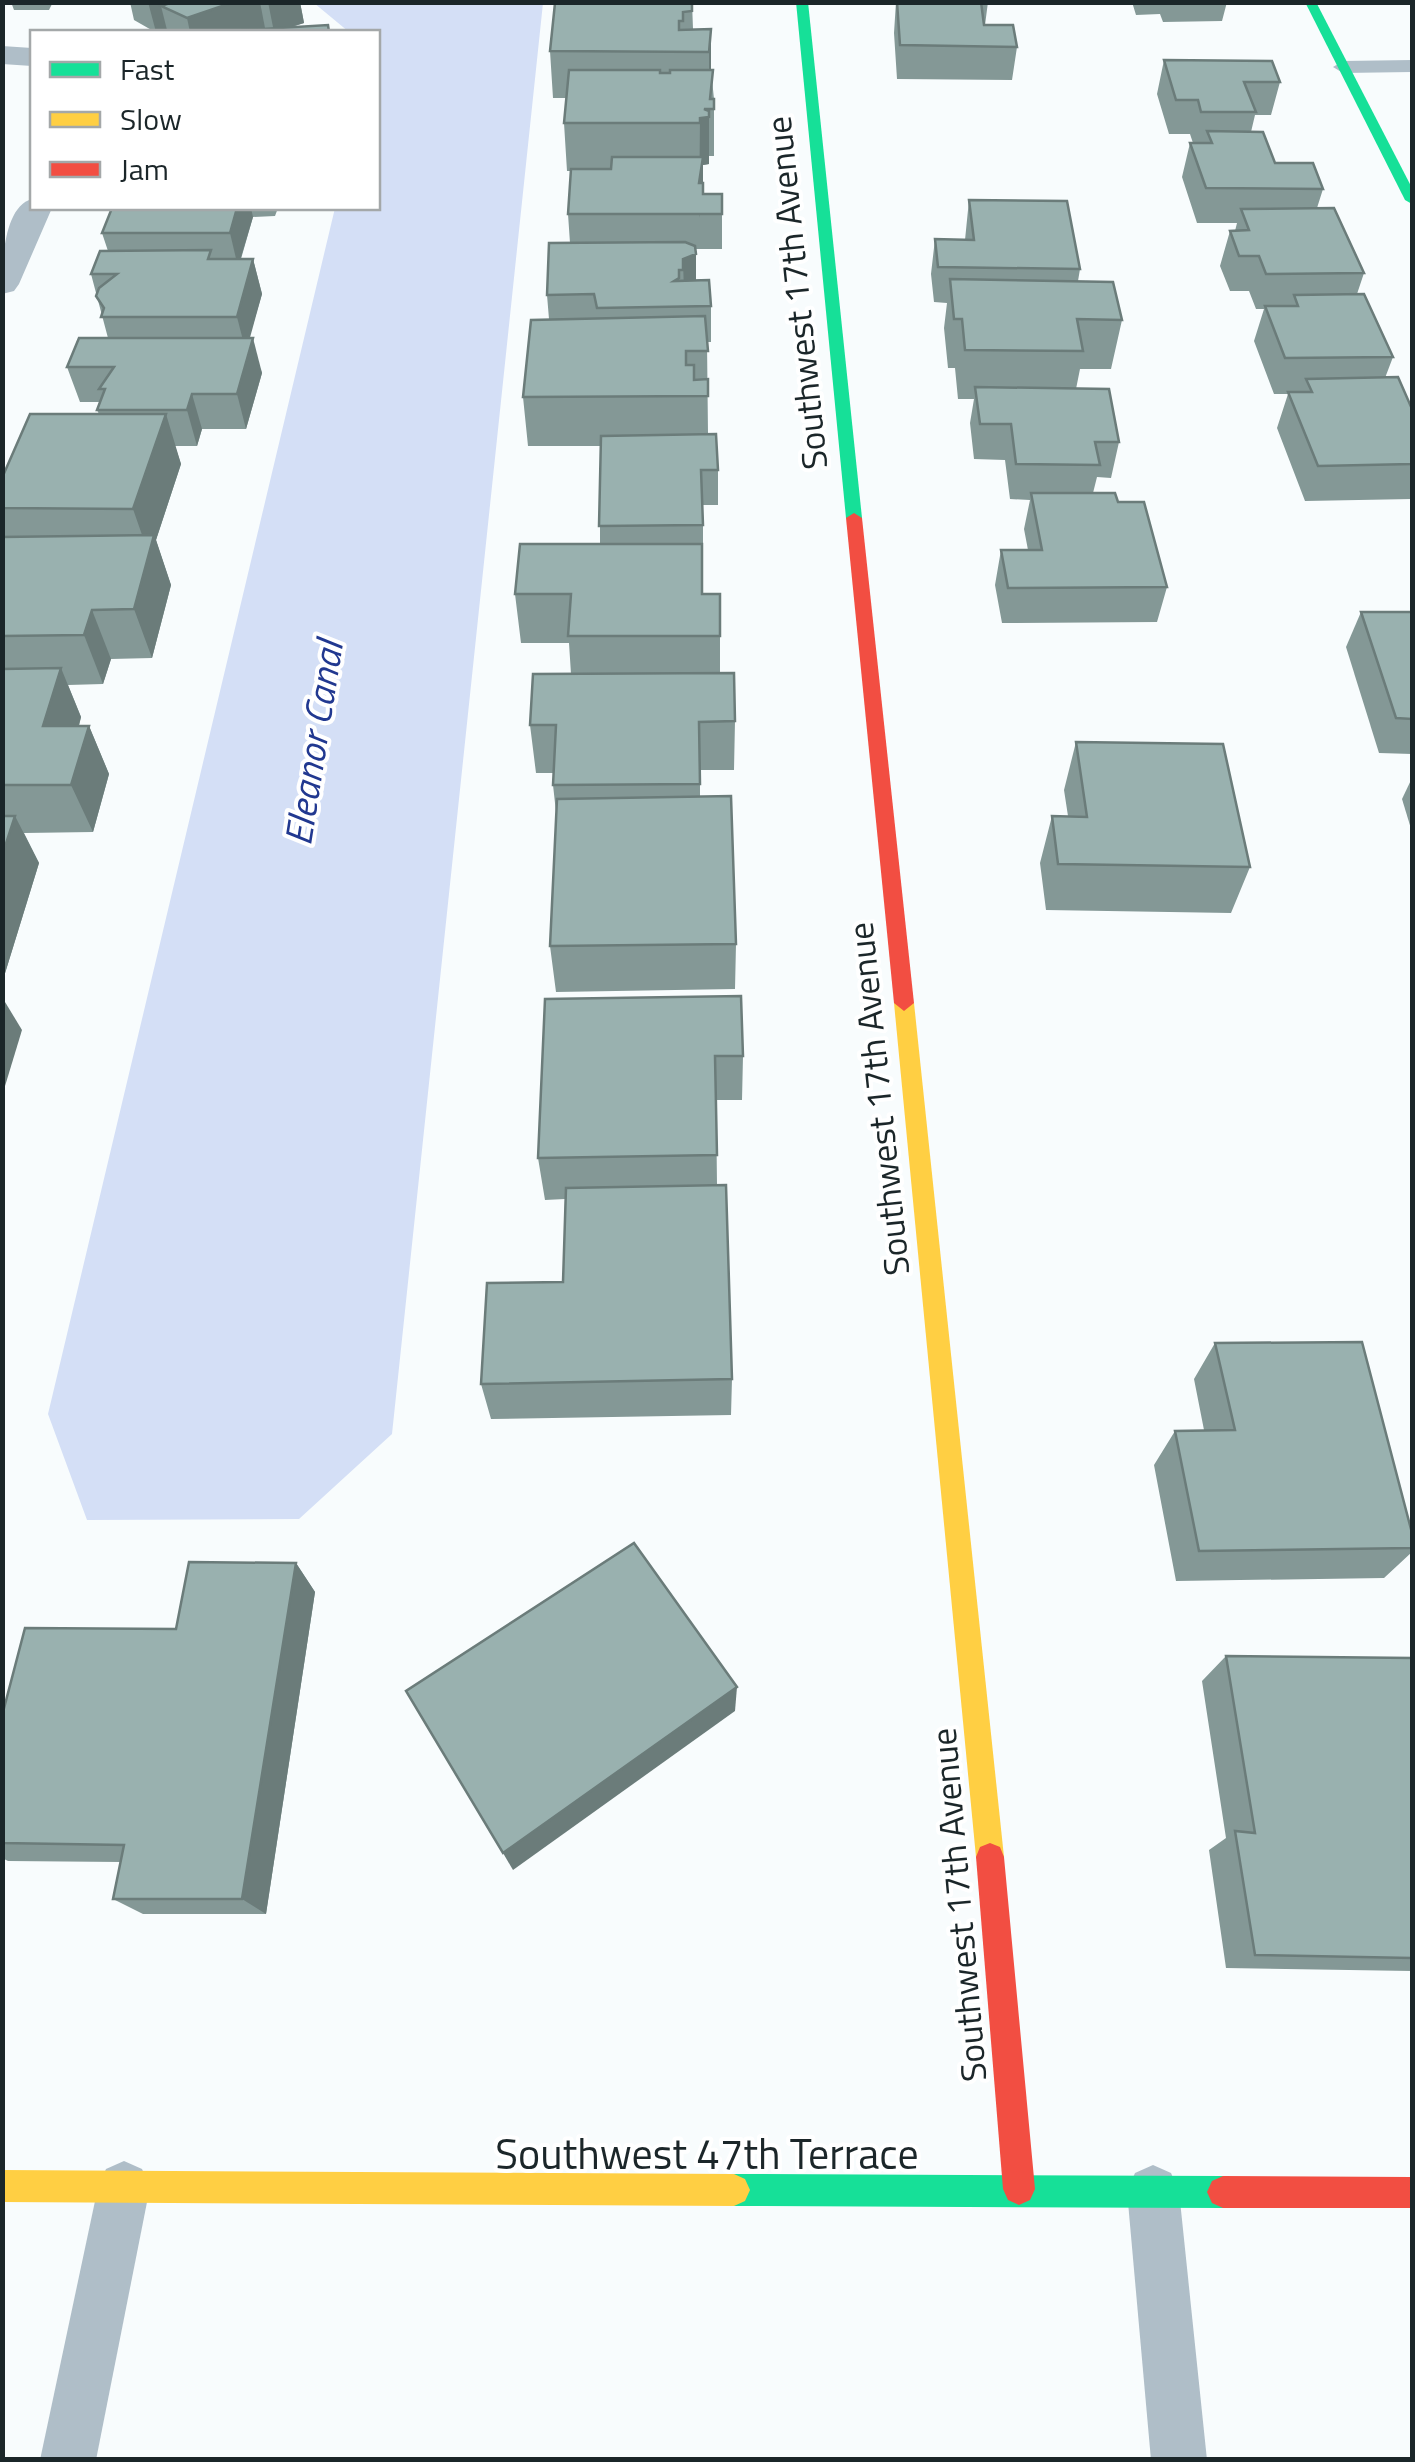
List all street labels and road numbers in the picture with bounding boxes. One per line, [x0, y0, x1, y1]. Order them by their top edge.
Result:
street label: Southwest 17th Avenue [751, 114, 841, 472]
street label: Southwest 17th Avenue [833, 920, 923, 1278]
street label: Southwest 17th Avenue [916, 1726, 1000, 2084]
street label: Southwest 47th Terrace [495, 2121, 919, 2185]

